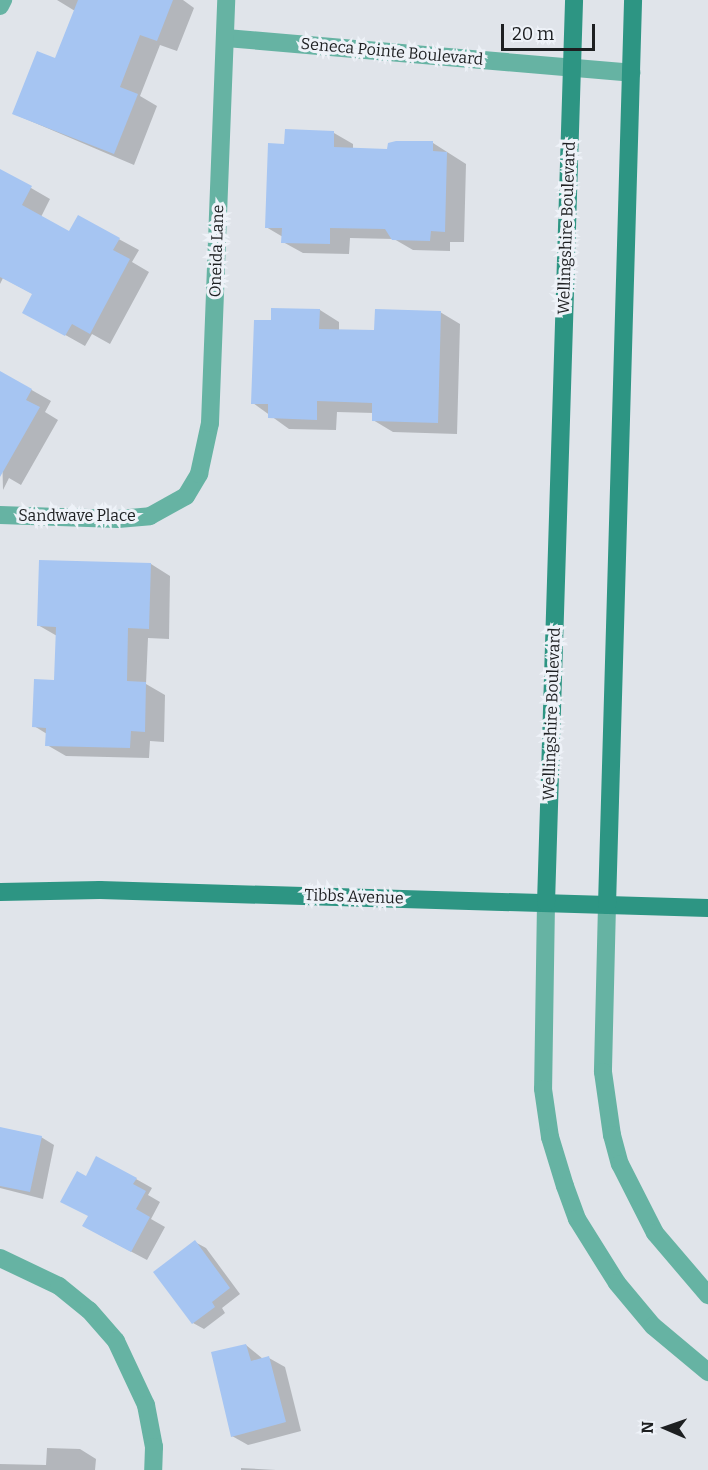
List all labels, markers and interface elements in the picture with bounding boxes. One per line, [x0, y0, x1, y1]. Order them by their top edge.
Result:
scale bar [504, 12, 598, 50]
text: 20 m [512, 23, 554, 45]
street label: Seneca Pointe Boulevard [300, 34, 484, 70]
street label: Wellingshire Boulevard [554, 141, 580, 315]
street label: Oneida Lane [206, 204, 228, 298]
street label: Sandwave Place [18, 506, 136, 526]
street label: Wellingshire Boulevard [539, 627, 565, 801]
street label: Tibbs Avenue [304, 886, 404, 908]
north arrow [636, 1398, 696, 1458]
text: N [638, 1421, 657, 1434]

